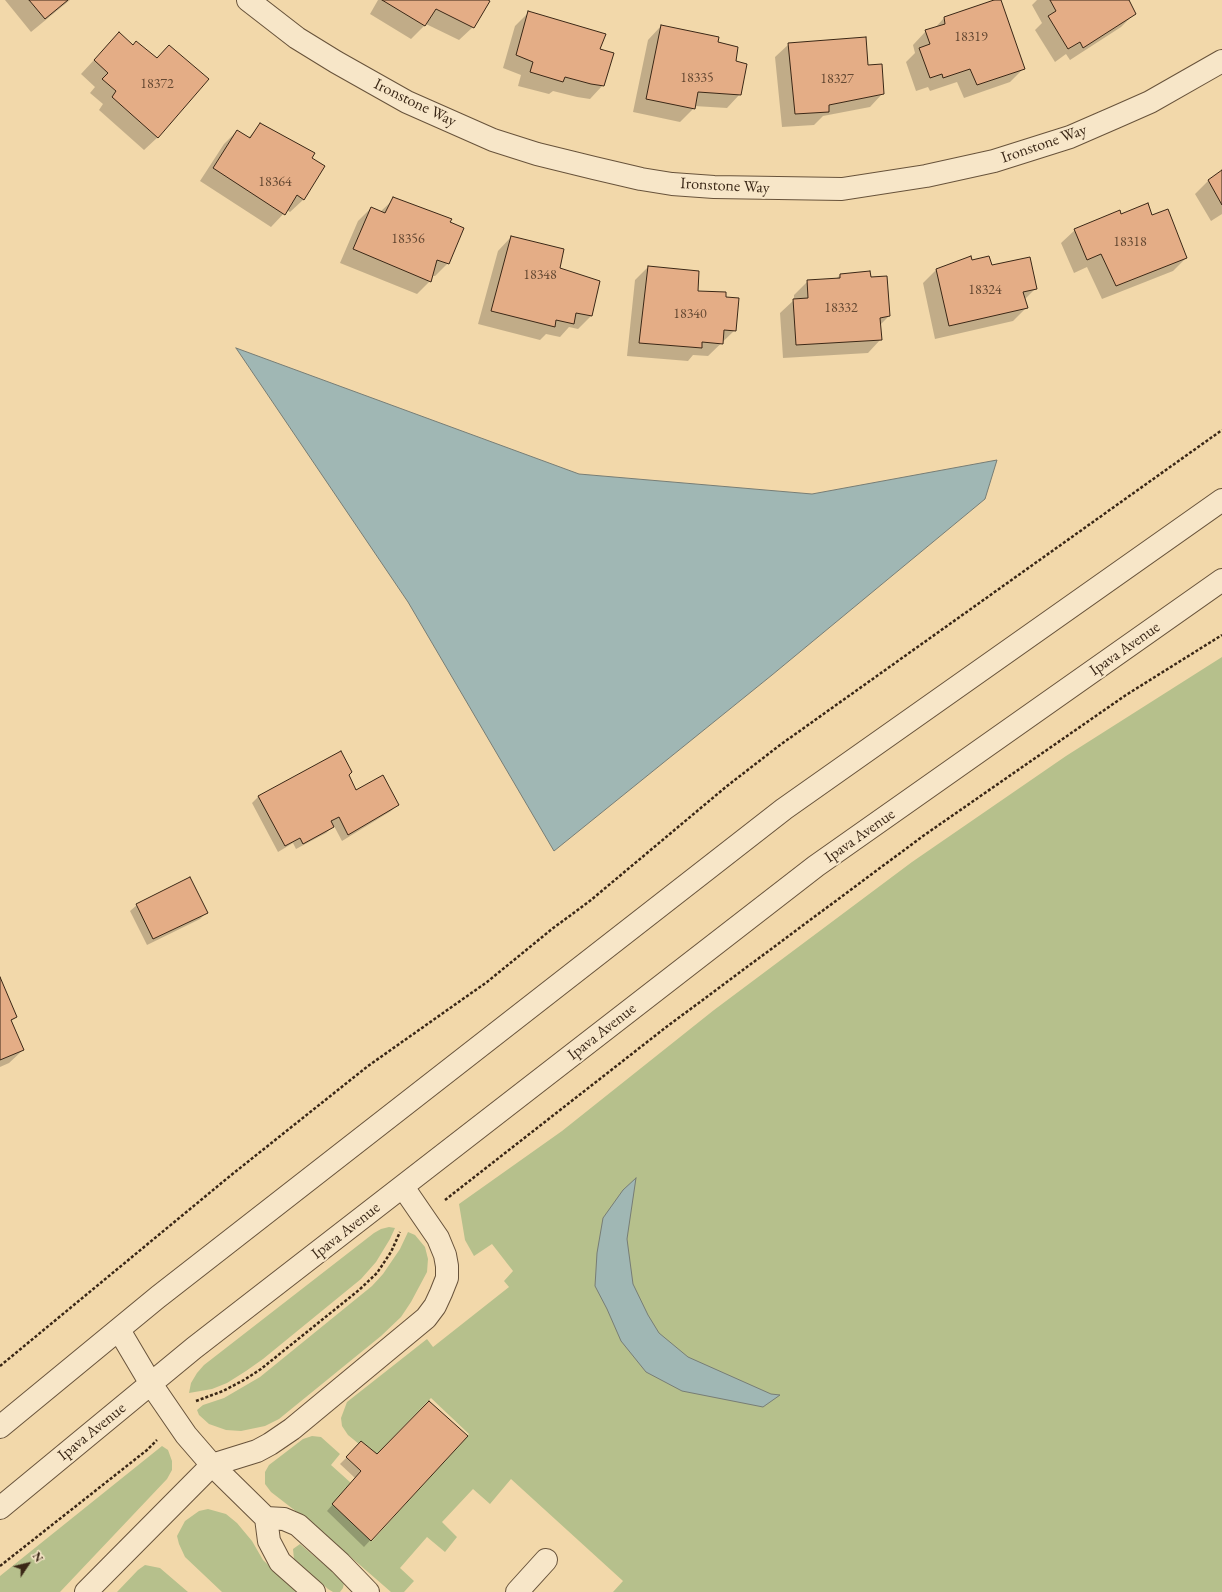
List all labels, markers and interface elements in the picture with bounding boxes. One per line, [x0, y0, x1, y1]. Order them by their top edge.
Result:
house number: 18319 [954, 29, 988, 45]
house number: 18335 [680, 70, 714, 86]
house number: 18327 [820, 71, 854, 87]
street label: Ironstone Way [371, 75, 459, 131]
house number: 18372 [140, 76, 174, 92]
street label: Ironstone Way [999, 120, 1089, 168]
house number: 18364 [258, 174, 292, 190]
street label: Ironstone Way [680, 174, 770, 198]
house number: 18356 [391, 231, 425, 247]
house number: 18318 [1113, 234, 1147, 250]
house number: 18348 [523, 267, 557, 283]
house number: 18324 [968, 282, 1002, 298]
house number: 18332 [824, 300, 858, 316]
house number: 18340 [673, 306, 707, 322]
street label: Ipava Avenue [1086, 618, 1164, 680]
street label: Ipava Avenue [821, 805, 899, 867]
street label: Ipava Avenue [564, 999, 640, 1065]
street label: Ipava Avenue [308, 1198, 384, 1264]
street label: Ipava Avenue [54, 1399, 130, 1465]
north arrow [8, 1544, 48, 1584]
text: N [30, 1549, 46, 1565]

